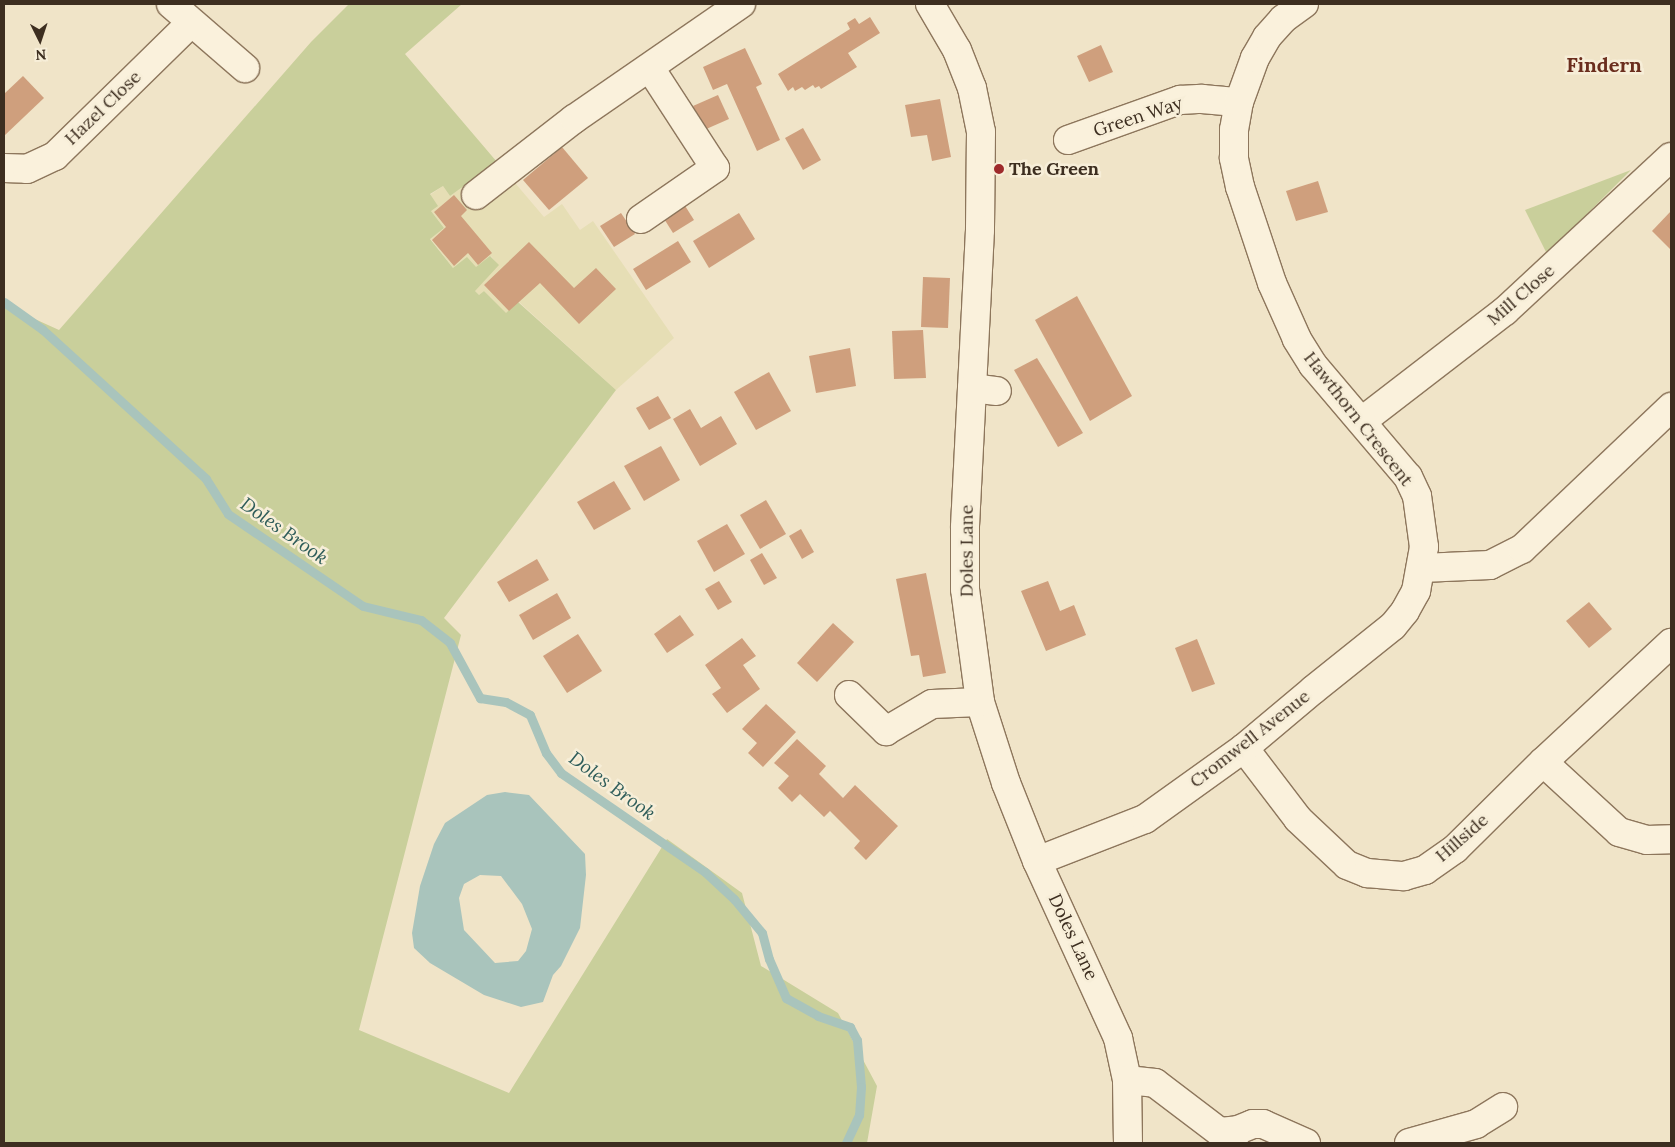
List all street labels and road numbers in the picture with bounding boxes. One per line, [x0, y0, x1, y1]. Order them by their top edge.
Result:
street label: Hazel Close [60, 66, 146, 150]
street label: Green Way [1091, 92, 1185, 142]
street label: Mill Close [1483, 260, 1559, 330]
street label: Hawthorn Crescent [1299, 348, 1417, 490]
street label: Doles Lane [956, 505, 978, 597]
street label: Cromwell Avenue [1186, 685, 1314, 793]
street label: Hillside [1431, 809, 1493, 867]
street label: Doles Lane [1044, 891, 1102, 983]

